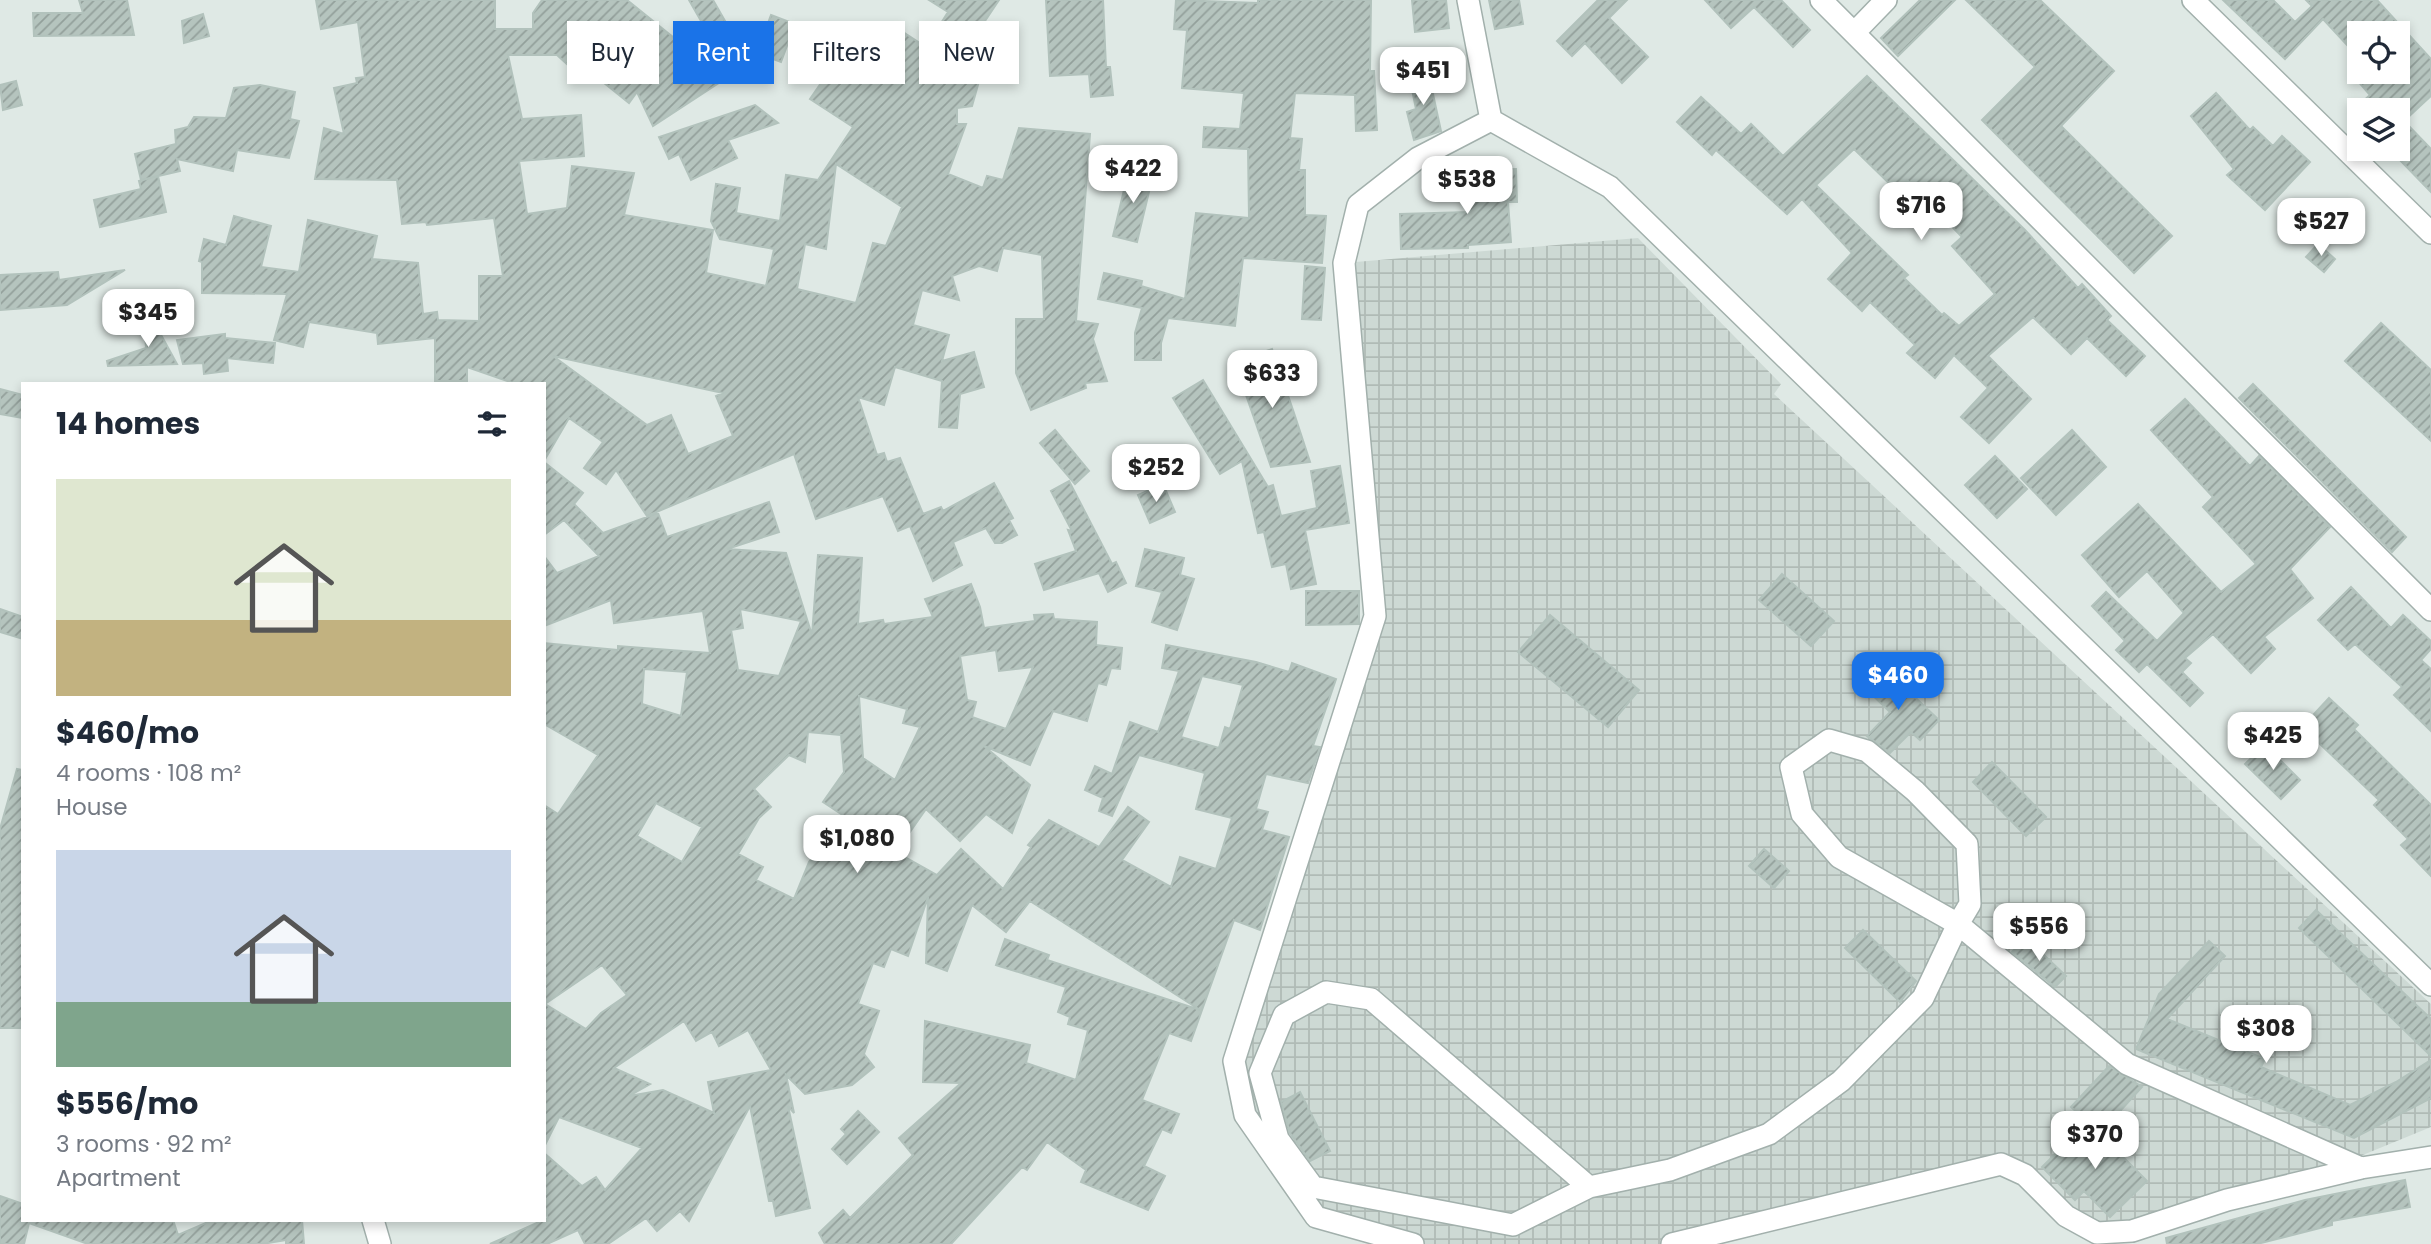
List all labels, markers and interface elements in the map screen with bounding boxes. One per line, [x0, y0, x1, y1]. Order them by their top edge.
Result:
chip: Buy [567, 21, 659, 84]
chip: Rent [673, 21, 774, 84]
chip: Filters [788, 21, 905, 84]
chip: New [919, 21, 1019, 84]
map controls [2347, 21, 2410, 161]
button: locate [2347, 21, 2410, 84]
pin: $451 [1382, 48, 1464, 107]
text: $451 [1396, 54, 1450, 86]
button: layers [2347, 98, 2410, 161]
pin: $422 [1092, 146, 1174, 205]
text: $422 [1105, 152, 1161, 184]
pin: $538 [1426, 156, 1508, 216]
text: $538 [1438, 163, 1496, 195]
pin: $716 [1880, 182, 1962, 242]
text: $716 [1896, 189, 1946, 221]
pin: $527 [2280, 198, 2362, 258]
text: $527 [2293, 205, 2349, 237]
pin: $345 [107, 290, 189, 349]
text: $345 [118, 296, 178, 328]
pin: $633 [1231, 350, 1313, 410]
text: $633 [1243, 357, 1301, 389]
text: 14 homes [56, 402, 200, 445]
icon: filters [473, 405, 511, 443]
pin: $252 [1115, 444, 1197, 504]
text: $252 [1128, 451, 1184, 483]
icon: home [221, 525, 347, 651]
pin: $460 [1857, 652, 1939, 712]
text: $460 [1868, 659, 1928, 691]
text: $460/mo [56, 711, 199, 754]
pin: $425 [2232, 712, 2314, 772]
text: $425 [2244, 719, 2302, 751]
text: 4 rooms · 108 m² [56, 757, 241, 789]
text: House [56, 791, 128, 823]
pin: $1,080 [800, 816, 914, 875]
text: $1,080 [819, 822, 895, 854]
icon: home [221, 896, 347, 1022]
pin: $556 [1998, 904, 2080, 963]
text: $556 [2009, 910, 2069, 942]
pin: $308 [2225, 1006, 2307, 1065]
text: $308 [2237, 1012, 2295, 1044]
text: $556/mo [56, 1082, 198, 1125]
pin: $370 [2054, 1112, 2136, 1171]
text: $370 [2067, 1118, 2123, 1150]
text: 3 rooms · 92 m² [56, 1128, 232, 1160]
text: Apartment [56, 1162, 181, 1194]

